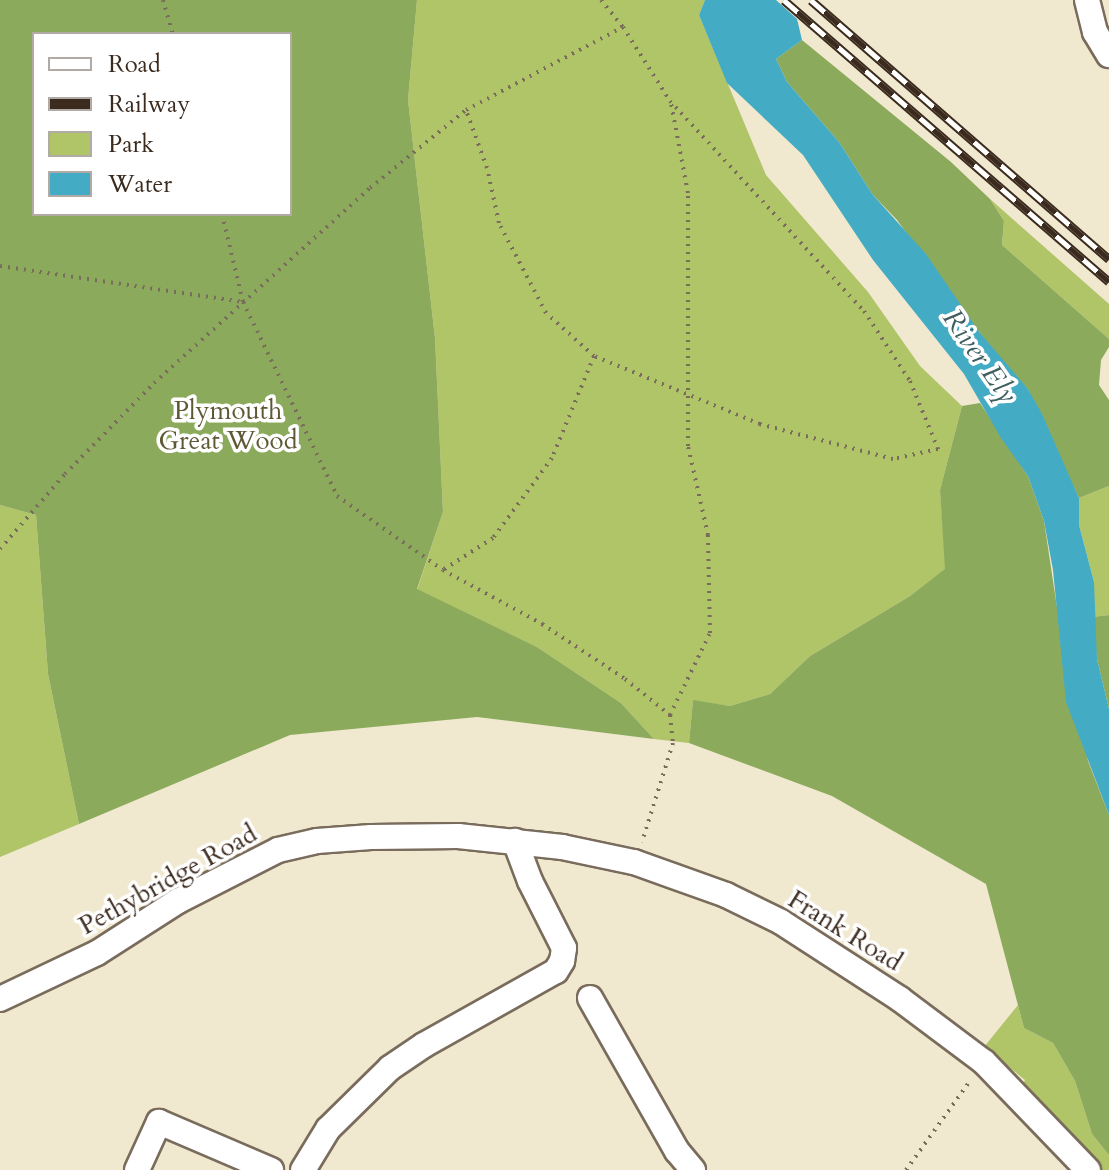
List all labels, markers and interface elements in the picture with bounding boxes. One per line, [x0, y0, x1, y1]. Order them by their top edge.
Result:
legend [32, 32, 292, 216]
text: Road [108, 48, 161, 81]
text: Railway [108, 88, 190, 121]
text: Park [108, 128, 154, 161]
text: Water [108, 168, 172, 201]
water label: River Ely [935, 302, 1025, 410]
park label: Plymouth Great Wood [159, 395, 297, 456]
street label: Pethybridge Road [74, 818, 262, 942]
street label: Frank Road [782, 884, 908, 978]

